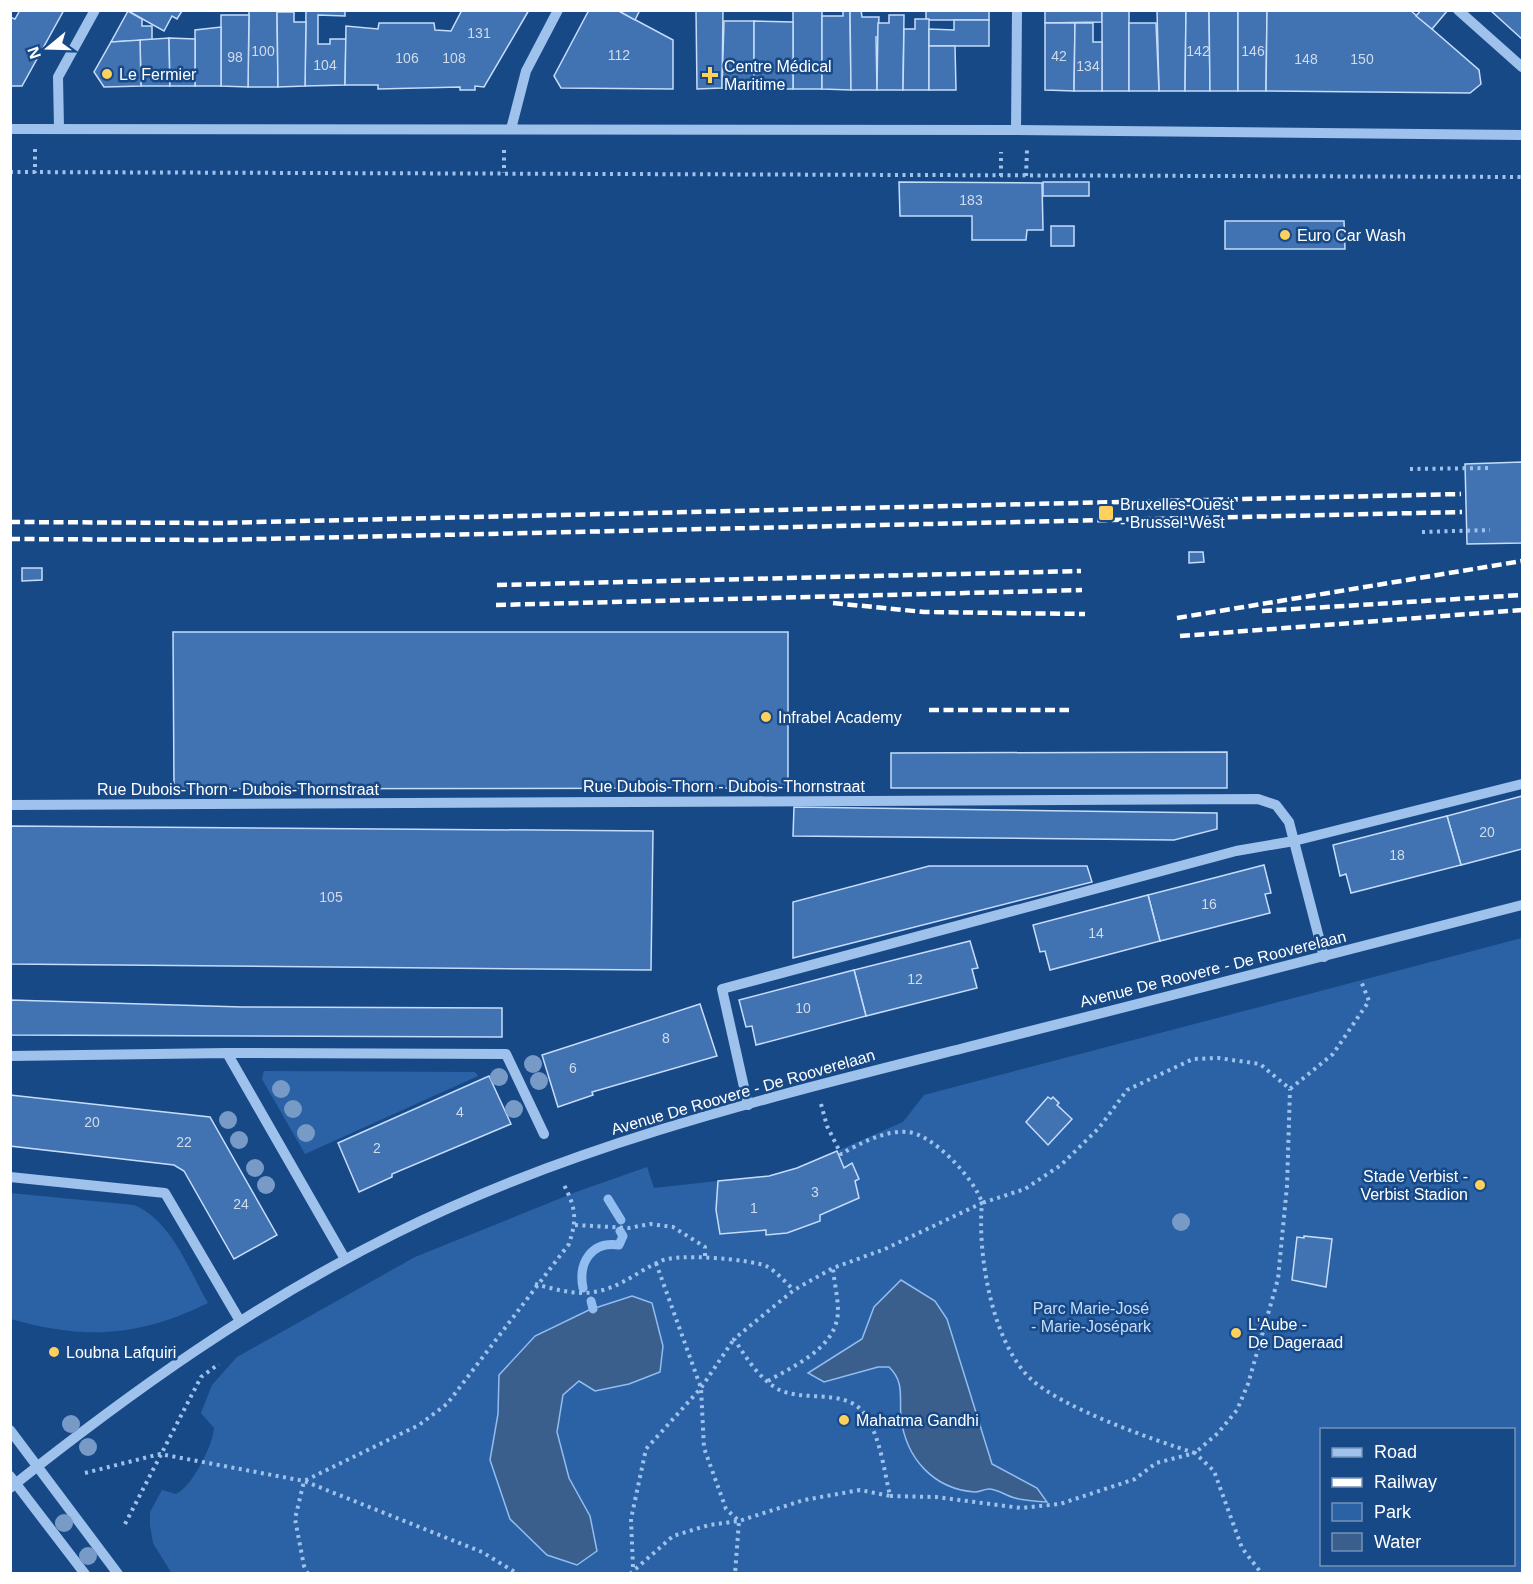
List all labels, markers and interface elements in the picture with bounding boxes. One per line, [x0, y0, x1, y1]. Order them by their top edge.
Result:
north arrow [18, 18, 78, 78]
house number: 131 [467, 25, 491, 41]
house number: 100 [251, 43, 275, 59]
house number: 142 [1186, 43, 1210, 59]
house number: 146 [1241, 43, 1265, 59]
text: N [24, 44, 44, 61]
house number: 112 [608, 47, 630, 63]
house number: 42 [1051, 48, 1067, 64]
house number: 98 [227, 49, 243, 65]
house number: 106 [395, 50, 419, 66]
house number: 108 [442, 50, 466, 66]
house number: 148 [1294, 51, 1318, 67]
house number: 150 [1350, 51, 1374, 67]
house number: 104 [313, 57, 337, 73]
place label: Centre Médical Maritime [724, 58, 832, 93]
house number: 134 [1076, 58, 1100, 74]
place label: Le Fermier [119, 66, 197, 83]
marker: Centre Médical Maritime [701, 66, 719, 84]
marker: Le Fermier [100, 67, 114, 81]
house number: 183 [959, 192, 983, 208]
place label: Euro Car Wash [1297, 227, 1406, 244]
marker: Euro Car Wash [1278, 228, 1292, 242]
place label: Bruxelles-Ouest - Brussel-West [1120, 496, 1234, 531]
marker: Bruxelles-Ouest - Brussel-West [1097, 504, 1115, 522]
place label: Infrabel Academy [778, 709, 902, 726]
marker: Infrabel Academy [759, 710, 773, 724]
street label: Rue Dubois-Thorn - Dubois-Thornstraat [583, 778, 866, 795]
street label: Rue Dubois-Thorn - Dubois-Thornstraat [97, 781, 380, 798]
house number: 20 [1479, 824, 1495, 840]
house number: 18 [1389, 847, 1405, 863]
house number: 105 [319, 889, 343, 905]
house number: 16 [1201, 896, 1217, 912]
house number: 14 [1088, 925, 1104, 941]
street label: Avenue De Roovere - De Rooverelaan [1078, 928, 1348, 1010]
house number: 12 [907, 971, 923, 987]
house number: 10 [795, 1000, 811, 1016]
house number: 8 [662, 1030, 670, 1046]
street label: Avenue De Roovere - De Rooverelaan [609, 1046, 877, 1138]
house number: 6 [569, 1060, 577, 1076]
house number: 4 [456, 1104, 464, 1120]
house number: 20 [84, 1114, 100, 1130]
house number: 22 [176, 1134, 192, 1150]
house number: 2 [373, 1140, 381, 1156]
place label: Stade Verbist - Verbist Stadion [1360, 1168, 1468, 1203]
marker: Stade Verbist - Verbist Stadion [1473, 1178, 1487, 1192]
house number: 3 [811, 1184, 819, 1200]
house number: 24 [233, 1196, 249, 1212]
house number: 1 [750, 1200, 758, 1216]
park label: Parc Marie-José - Marie-Josépark [1031, 1300, 1152, 1335]
place label: L'Aube - De Dageraad [1248, 1316, 1343, 1351]
marker: L'Aube - De Dageraad [1229, 1326, 1243, 1340]
place label: Loubna Lafquiri [66, 1344, 176, 1361]
marker: Loubna Lafquiri [47, 1345, 61, 1359]
place label: Mahatma Gandhi [856, 1412, 979, 1429]
marker: Mahatma Gandhi [837, 1413, 851, 1427]
legend [1320, 1428, 1515, 1566]
text: Road [1374, 1442, 1417, 1462]
text: Railway [1374, 1472, 1437, 1492]
text: Park [1374, 1502, 1412, 1522]
text: Water [1374, 1532, 1421, 1552]

